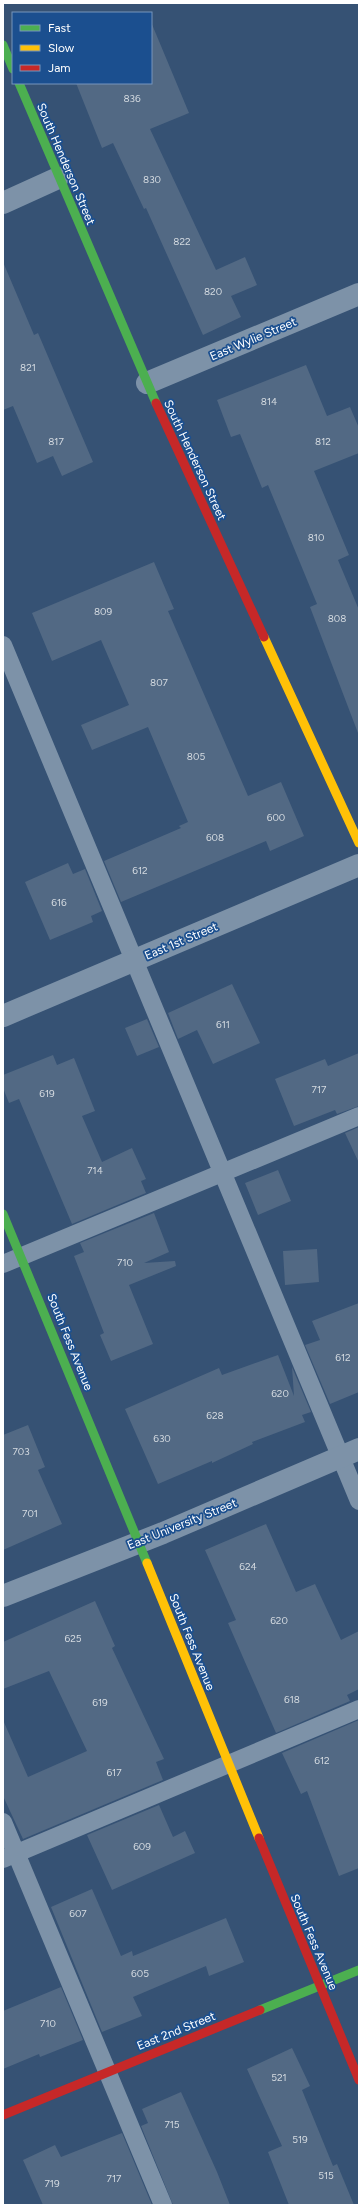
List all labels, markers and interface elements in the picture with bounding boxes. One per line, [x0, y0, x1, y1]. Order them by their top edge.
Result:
legend [12, 12, 152, 84]
text: Fast [48, 21, 71, 35]
text: Slow [48, 41, 75, 55]
text: Jam [48, 61, 71, 75]
house number: 836 [123, 92, 141, 105]
street label: South Henderson Street [34, 101, 98, 227]
house number: 830 [143, 173, 161, 186]
house number: 822 [173, 235, 191, 248]
house number: 820 [204, 285, 222, 298]
street label: East Wylie Street [208, 314, 299, 364]
house number: 821 [20, 361, 36, 374]
house number: 814 [261, 395, 277, 408]
street label: South Henderson Street [161, 398, 229, 523]
house number: 817 [48, 435, 64, 448]
house number: 812 [315, 435, 331, 448]
house number: 810 [308, 531, 324, 544]
house number: 809 [94, 605, 112, 618]
house number: 808 [328, 612, 346, 625]
house number: 807 [150, 676, 169, 689]
house number: 805 [187, 750, 205, 763]
house number: 600 [267, 811, 285, 824]
house number: 608 [206, 831, 224, 844]
house number: 612 [132, 864, 148, 877]
house number: 616 [51, 896, 67, 909]
street label: East 1st Street [142, 919, 220, 963]
house number: 611 [216, 1018, 230, 1031]
house number: 717 [312, 1083, 327, 1096]
house number: 619 [39, 1087, 55, 1100]
house number: 714 [87, 1164, 103, 1177]
house number: 710 [117, 1256, 133, 1269]
street label: South Fess Avenue [44, 1292, 96, 1393]
house number: 612 [335, 1351, 351, 1364]
house number: 620 [271, 1387, 289, 1400]
house number: 628 [206, 1409, 224, 1422]
house number: 630 [153, 1432, 171, 1445]
house number: 703 [12, 1445, 30, 1458]
street label: East University Street [125, 1495, 239, 1552]
house number: 701 [22, 1507, 38, 1520]
house number: 624 [239, 1560, 257, 1573]
street label: South Fess Avenue [166, 1592, 218, 1693]
house number: 620 [270, 1614, 288, 1627]
house number: 625 [65, 1632, 82, 1645]
house number: 618 [284, 1693, 300, 1706]
house number: 619 [92, 1696, 108, 1709]
house number: 612 [314, 1754, 330, 1767]
house number: 617 [106, 1766, 122, 1779]
house number: 609 [133, 1840, 151, 1853]
street label: South Fess Avenue [287, 1892, 341, 1993]
house number: 607 [69, 1907, 87, 1920]
house number: 605 [131, 1967, 149, 1980]
street label: East 2nd Street [135, 2009, 218, 2053]
house number: 710 [40, 2017, 56, 2030]
house number: 521 [271, 2071, 287, 2084]
house number: 715 [164, 2118, 180, 2131]
house number: 519 [292, 2133, 308, 2146]
house number: 515 [318, 2169, 334, 2182]
house number: 717 [107, 2172, 122, 2185]
house number: 719 [44, 2177, 60, 2190]

